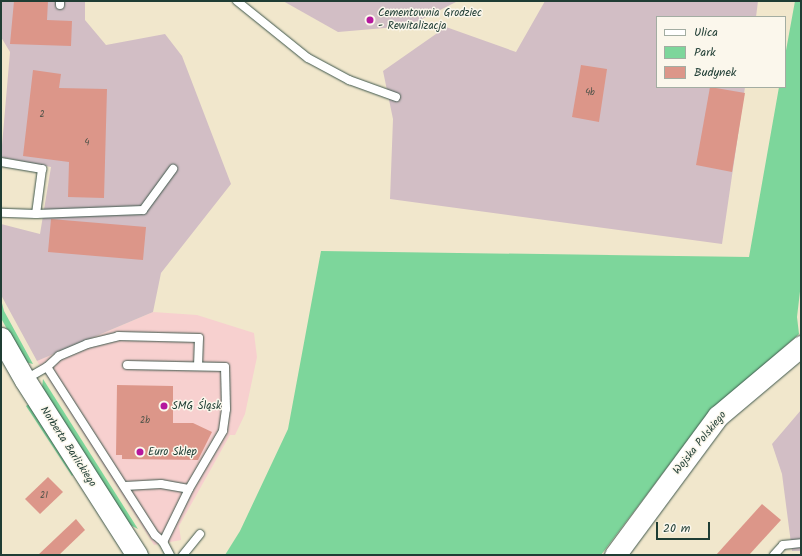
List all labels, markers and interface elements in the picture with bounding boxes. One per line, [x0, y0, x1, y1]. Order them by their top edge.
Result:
place label: Cementownia Grodziec - Rewitalizacja [378, 7, 482, 33]
marker: Cementownia Grodziec - Rewitalizacja [365, 15, 375, 25]
legend [656, 16, 786, 88]
text: Ulica [694, 23, 718, 42]
text: Park [694, 43, 716, 62]
text: Budynek [694, 63, 736, 82]
house number: 4b [585, 88, 595, 98]
house number: 2 [39, 110, 45, 120]
house number: 4 [85, 138, 89, 148]
place label: SMG Śląsk [172, 399, 221, 413]
marker: SMG Śląsk [159, 401, 169, 411]
street label: Norberta Barlickiego [37, 404, 99, 490]
street label: Wojska Polskiego [671, 409, 729, 477]
house number: 2b [140, 416, 150, 426]
place label: Euro Sklep [148, 445, 197, 459]
marker: Euro Sklep [135, 447, 145, 457]
house number: 21 [40, 491, 48, 501]
scale bar [658, 514, 712, 540]
text: 20 m [663, 519, 690, 538]

